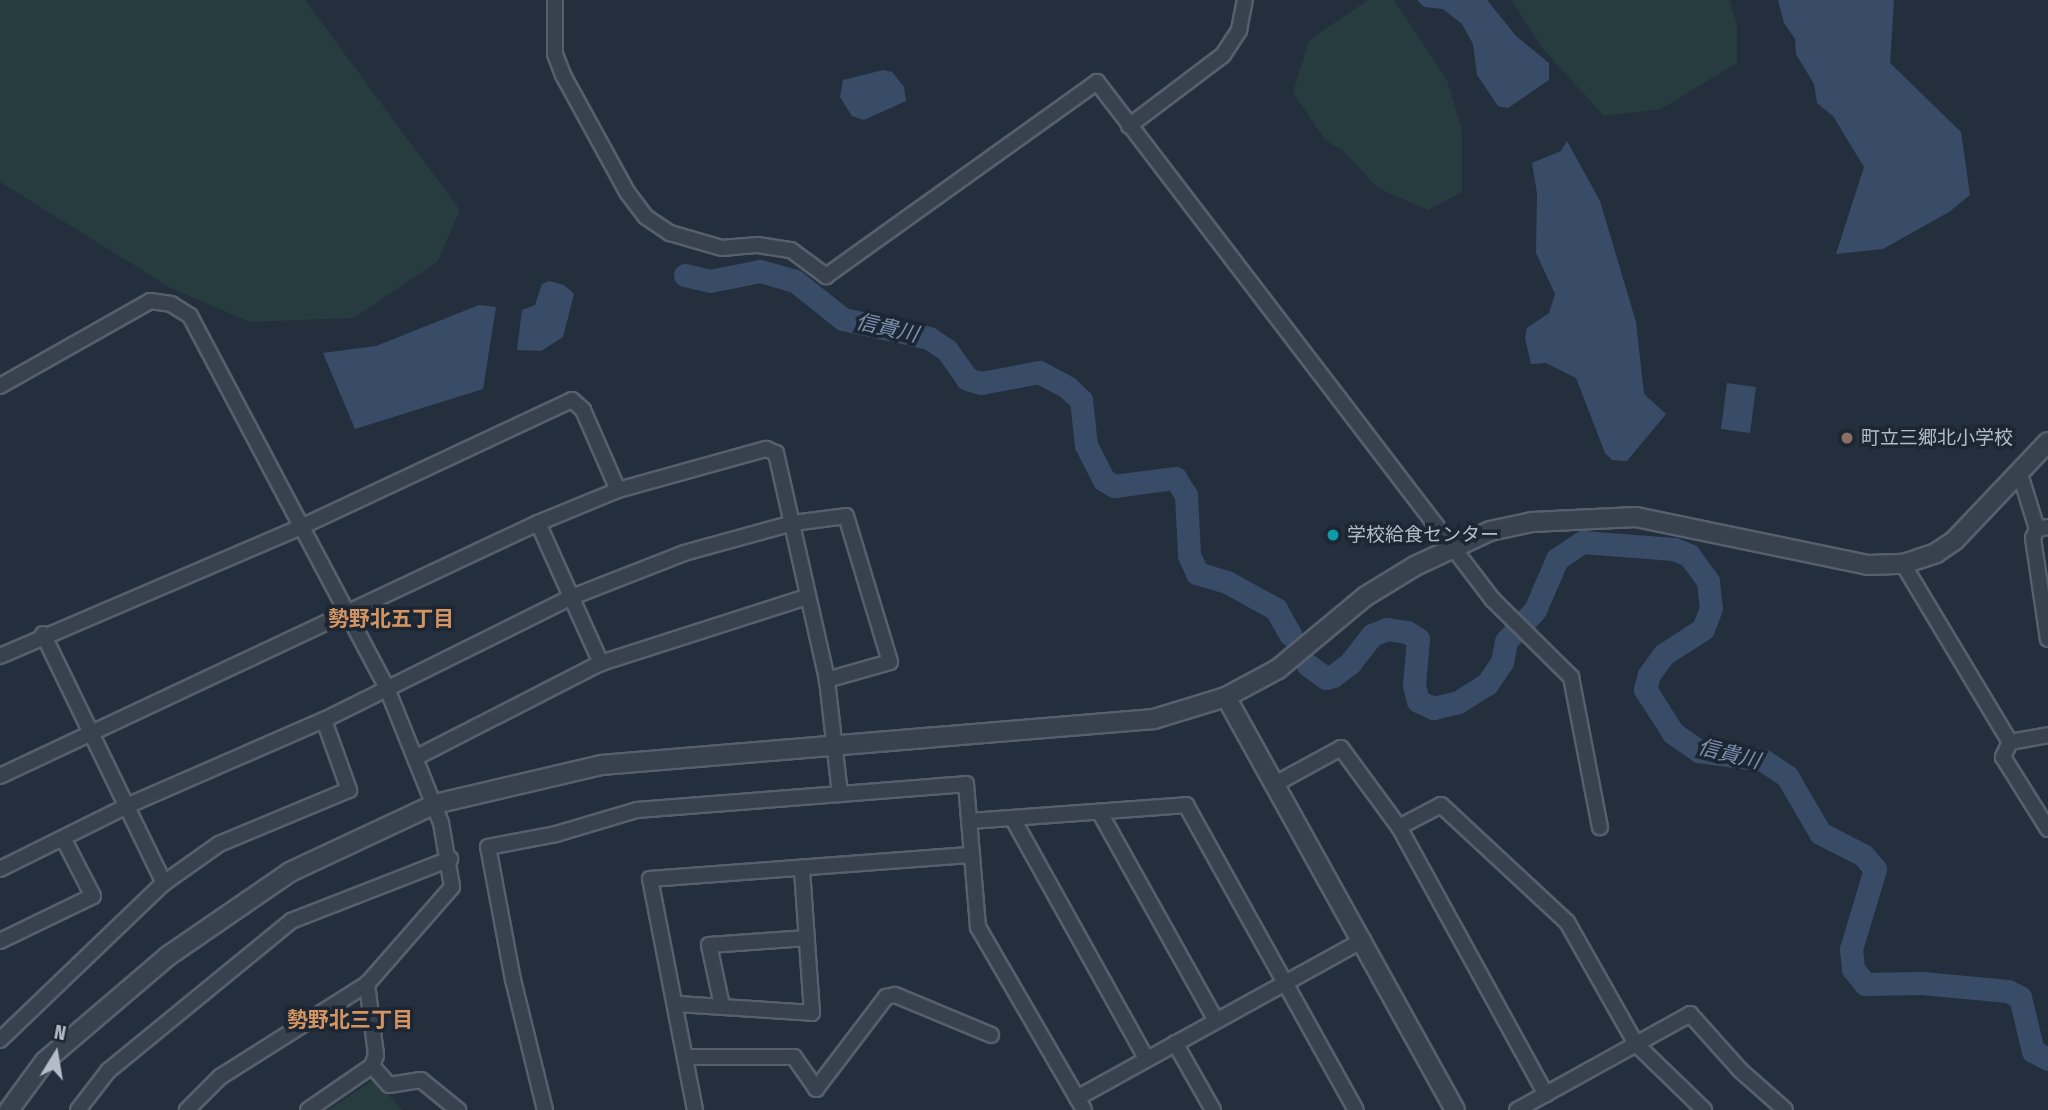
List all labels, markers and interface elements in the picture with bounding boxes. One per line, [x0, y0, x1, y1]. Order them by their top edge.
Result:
water label: 信貴川 [853, 309, 921, 347]
place label: 町立三郷北小学校 [1861, 427, 2013, 449]
marker: 町立三郷北小学校 [1839, 430, 1855, 446]
place label: 学校給食センター [1347, 524, 1499, 546]
marker: 学校給食センター [1325, 527, 1341, 543]
district label: 勢野北五丁目 [328, 606, 454, 632]
water label: 信貴川 [1695, 734, 1763, 774]
district label: 勢野北三丁目 [287, 1007, 413, 1033]
north arrow [21, 1019, 91, 1089]
text: N [52, 1021, 68, 1045]

